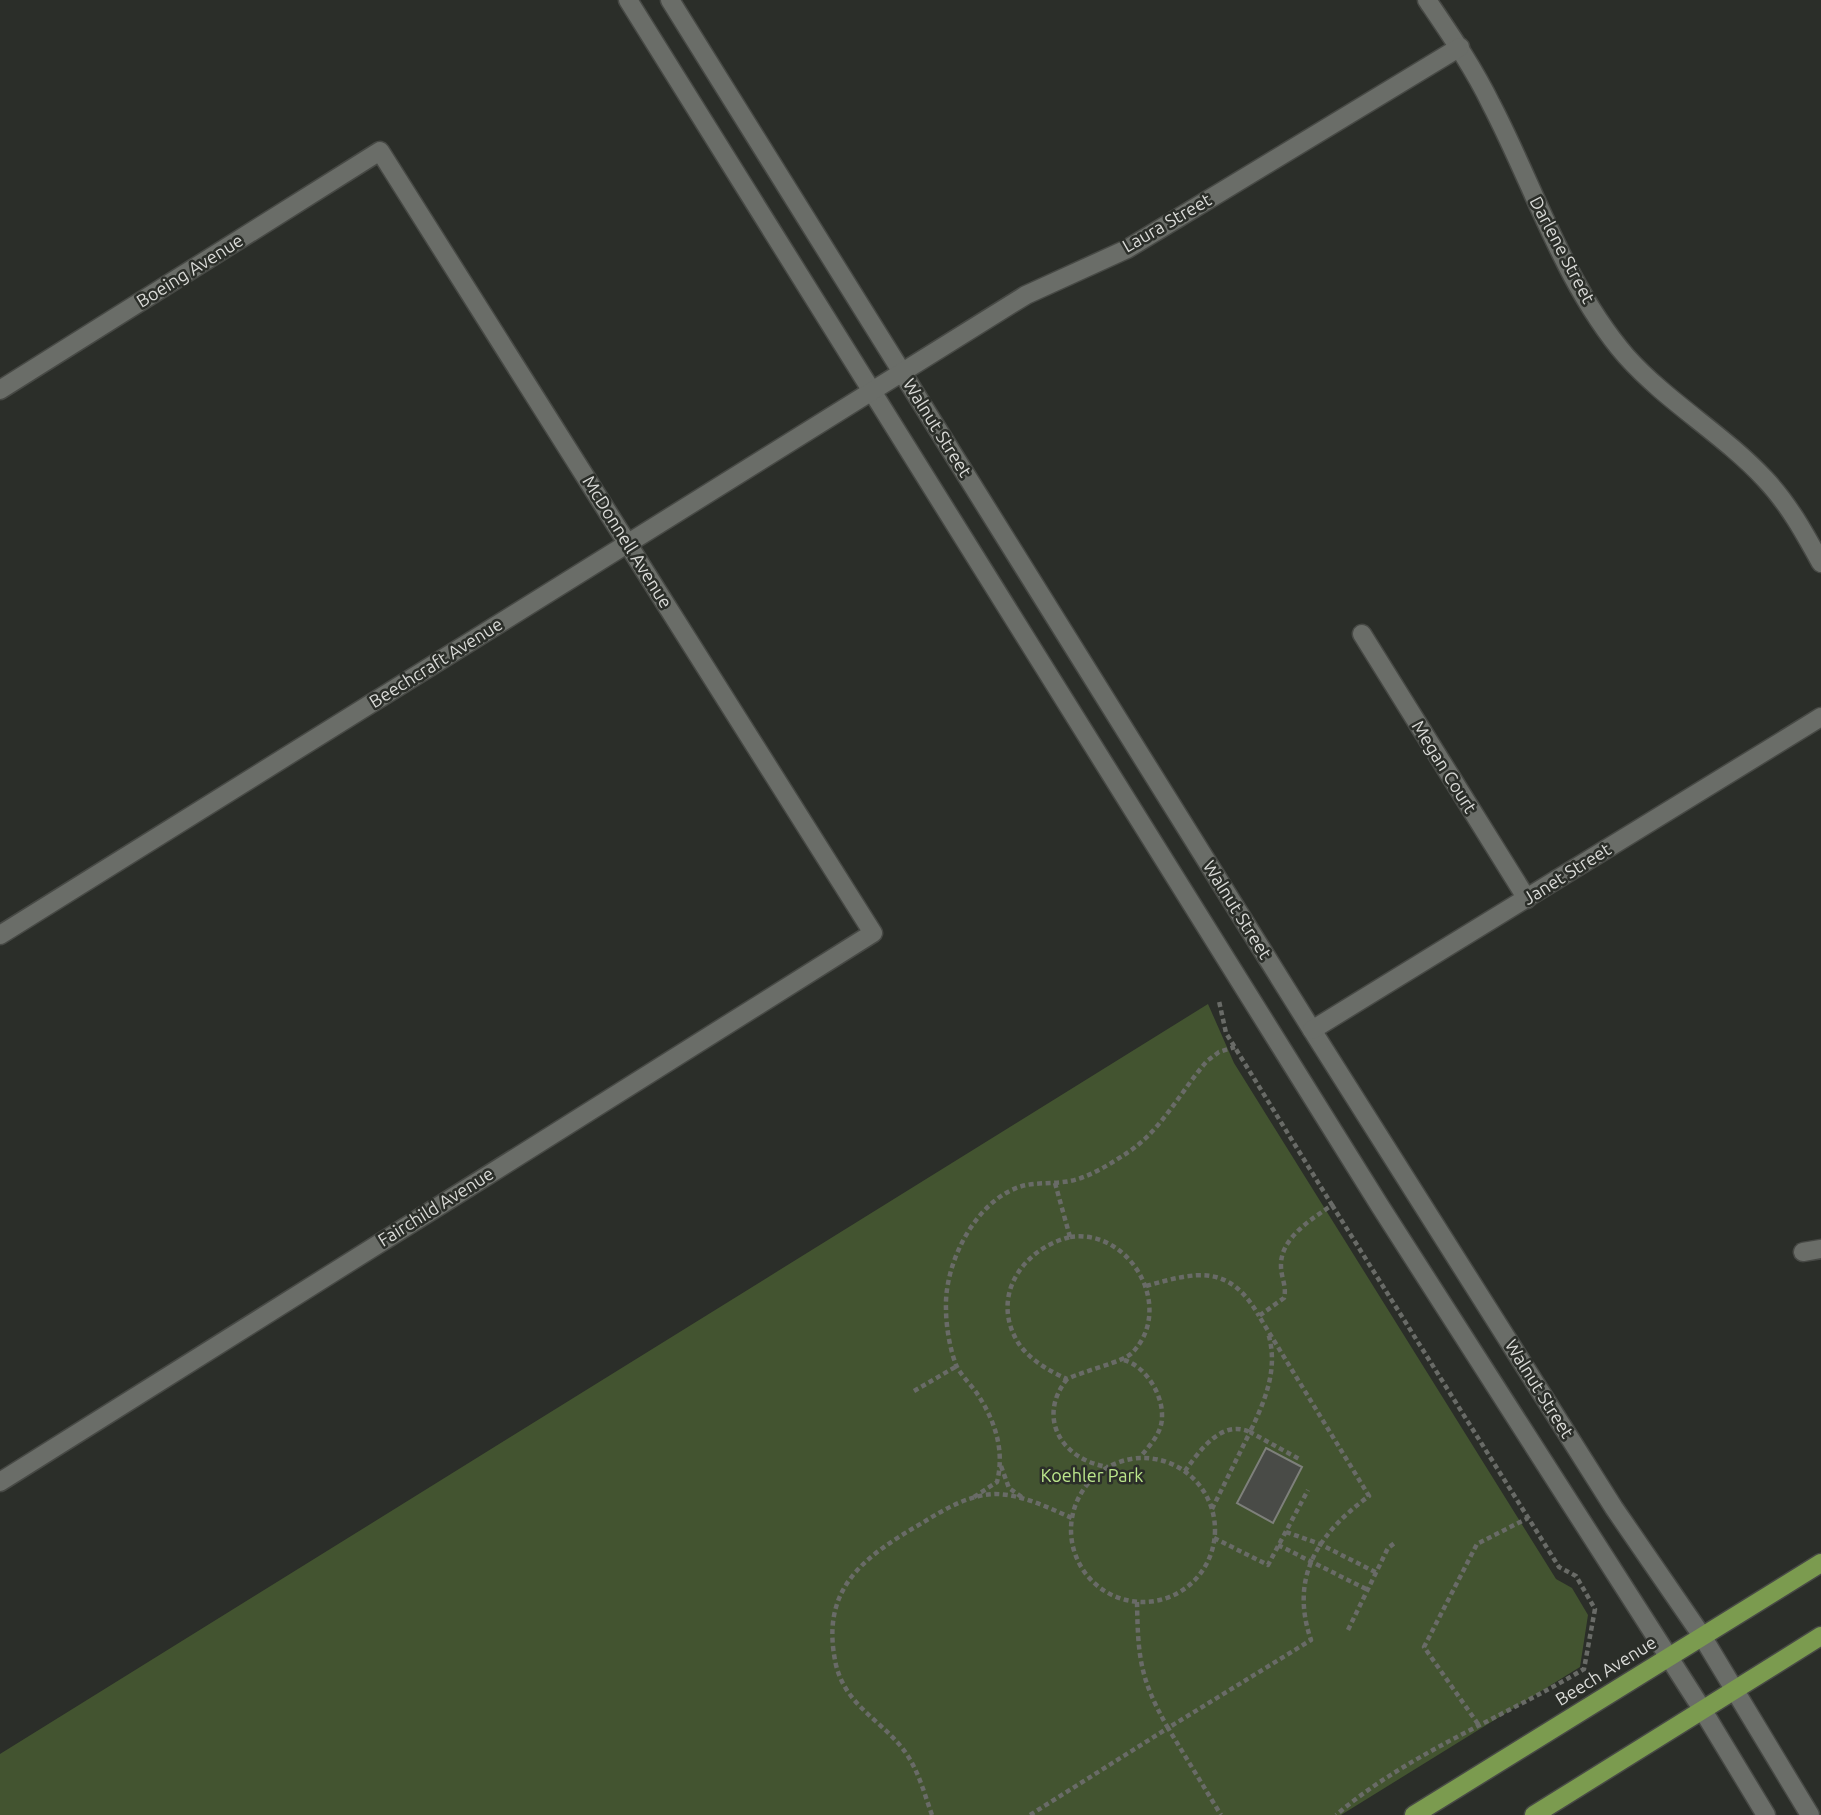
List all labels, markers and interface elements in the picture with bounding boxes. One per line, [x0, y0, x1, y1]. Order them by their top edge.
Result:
street label: Laura Street [1119, 189, 1214, 256]
street label: Darlene Street [1526, 193, 1599, 306]
street label: Boeing Avenue [133, 229, 246, 311]
street label: Walnut Street [900, 375, 976, 480]
street label: McDonnell Avenue [579, 472, 677, 611]
street label: Beechcraft Avenue [365, 613, 506, 711]
street label: Megan Court [1408, 717, 1481, 816]
street label: Janet Street [1519, 838, 1614, 908]
street label: Walnut Street [1200, 857, 1276, 962]
street label: Fairchild Avenue [374, 1163, 497, 1250]
street label: Walnut Street [1502, 1336, 1578, 1441]
park label: Koehler Park [1041, 1465, 1143, 1485]
street label: Beech Avenue [1552, 1631, 1659, 1709]

